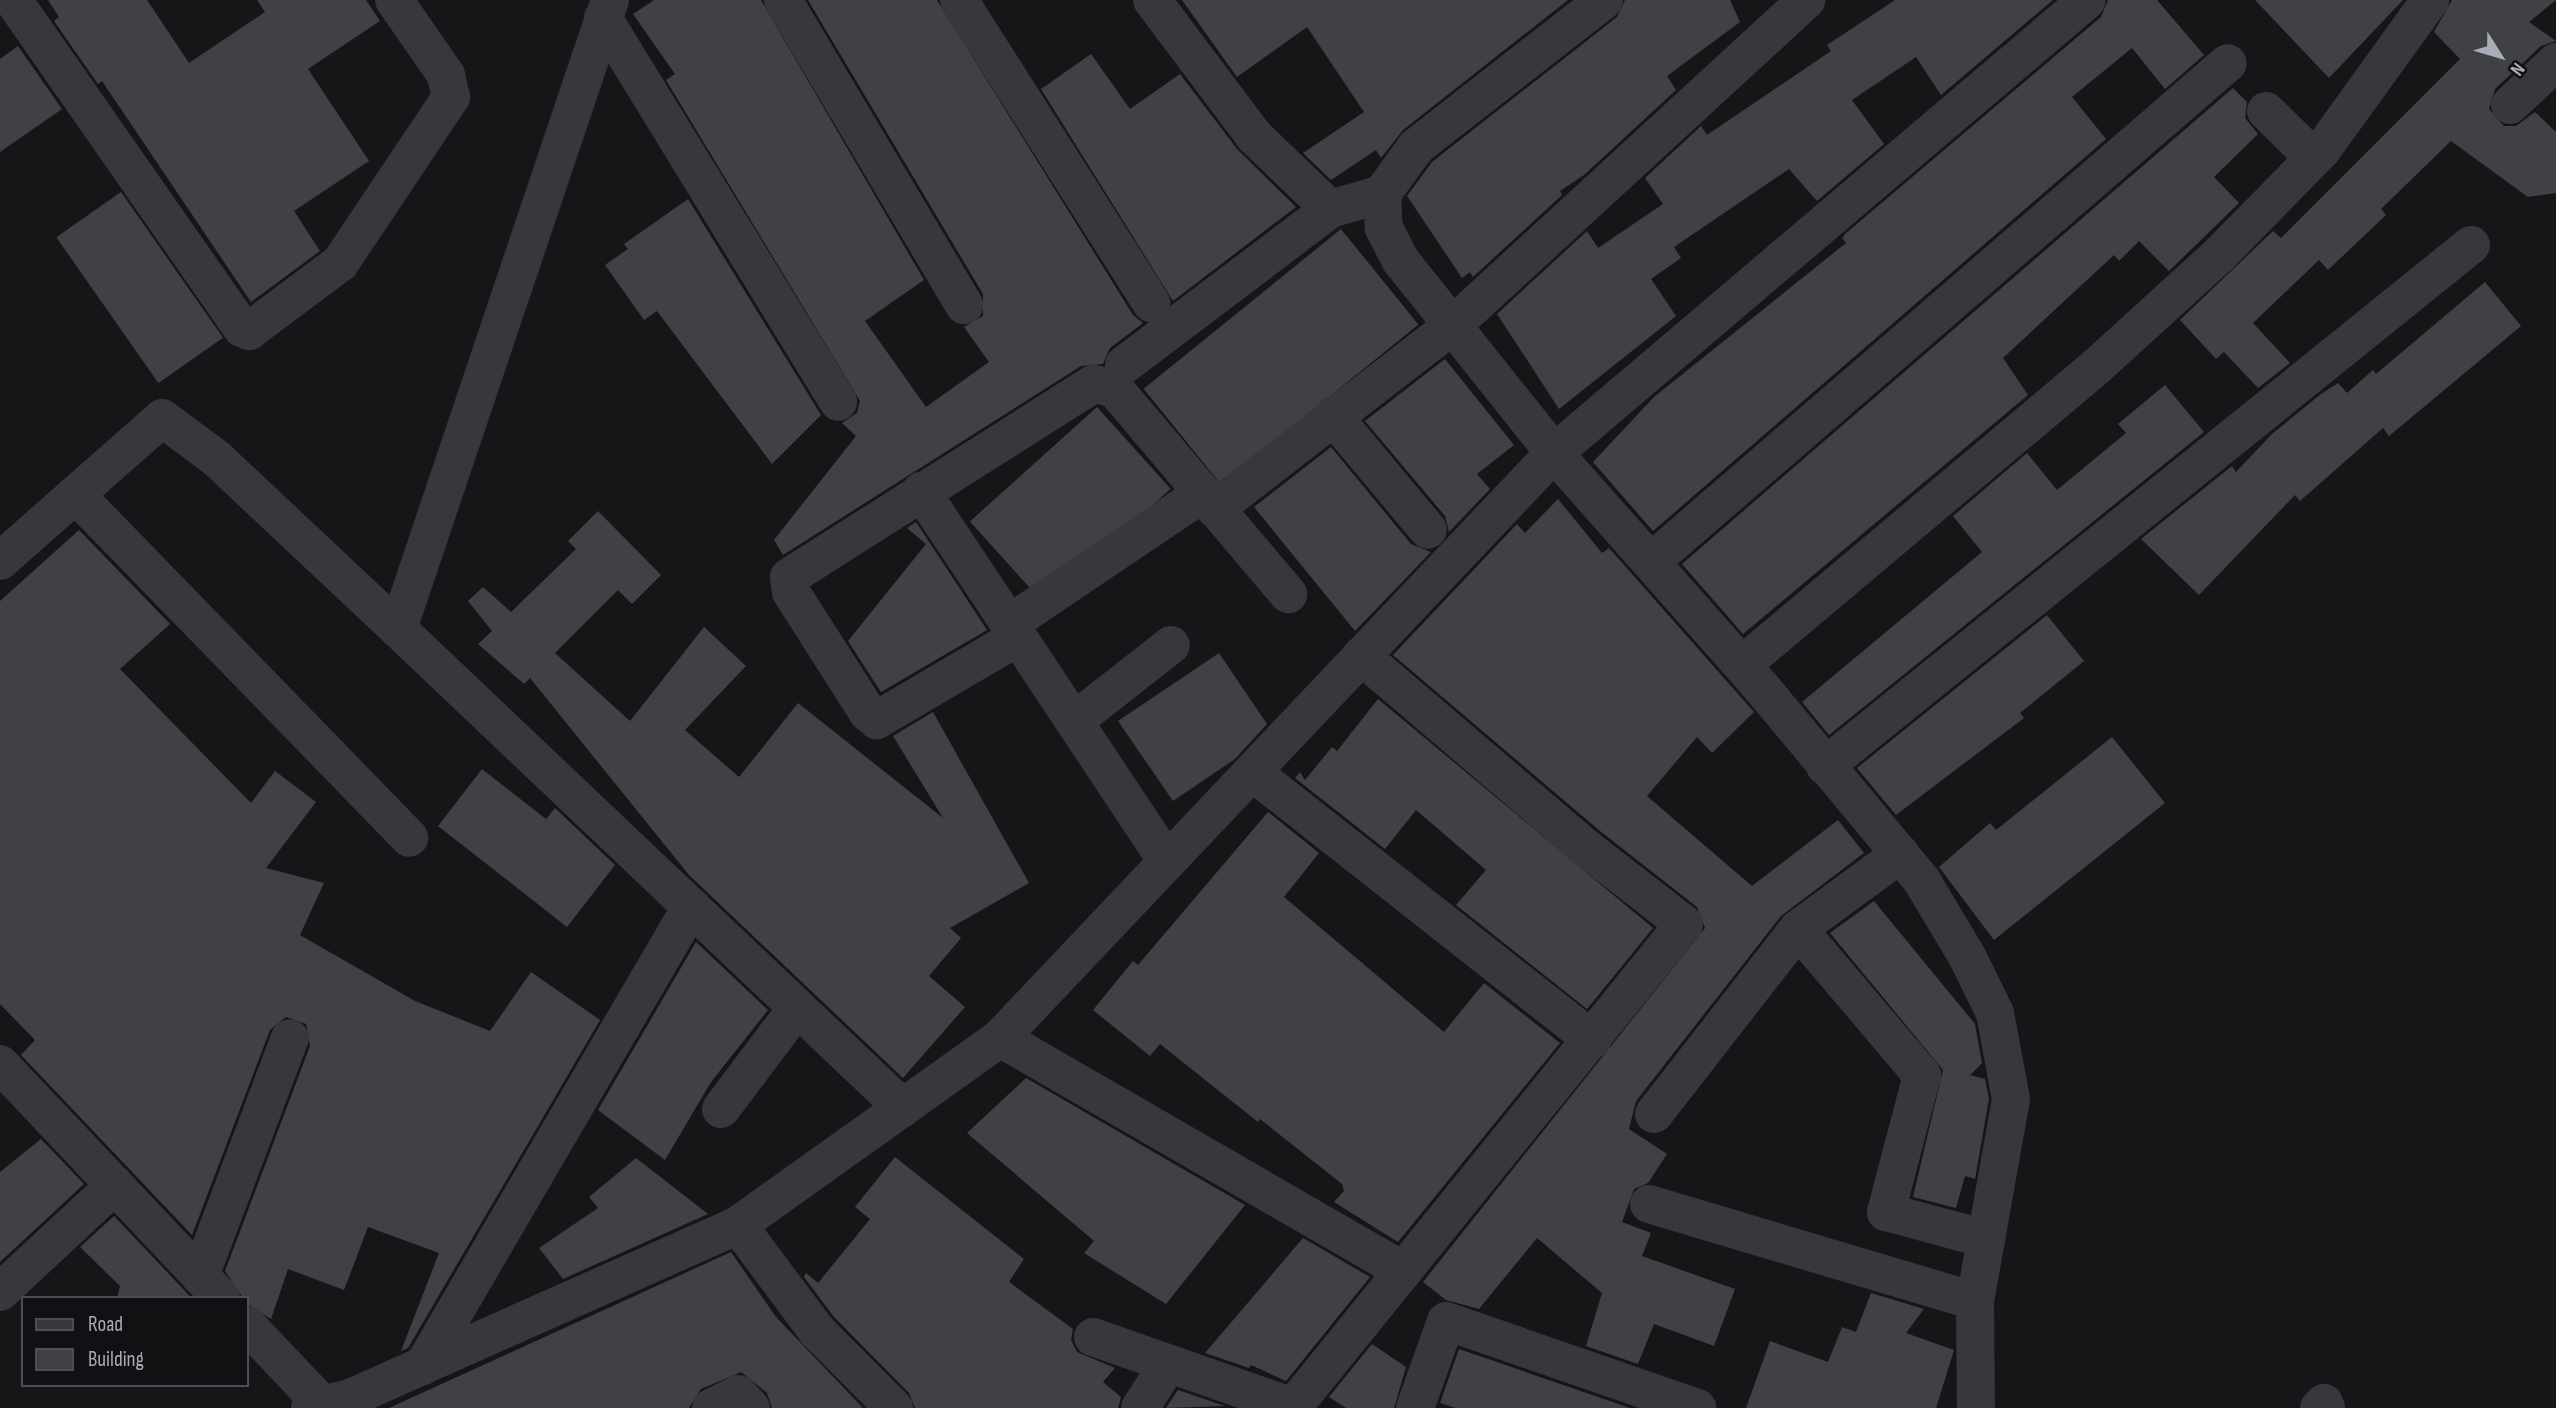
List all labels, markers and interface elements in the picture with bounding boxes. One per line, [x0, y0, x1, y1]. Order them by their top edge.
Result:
north arrow [2465, 21, 2535, 91]
text: N [2505, 58, 2529, 80]
legend [21, 1296, 248, 1387]
text: Road [88, 1312, 123, 1337]
text: Building [88, 1347, 144, 1372]

